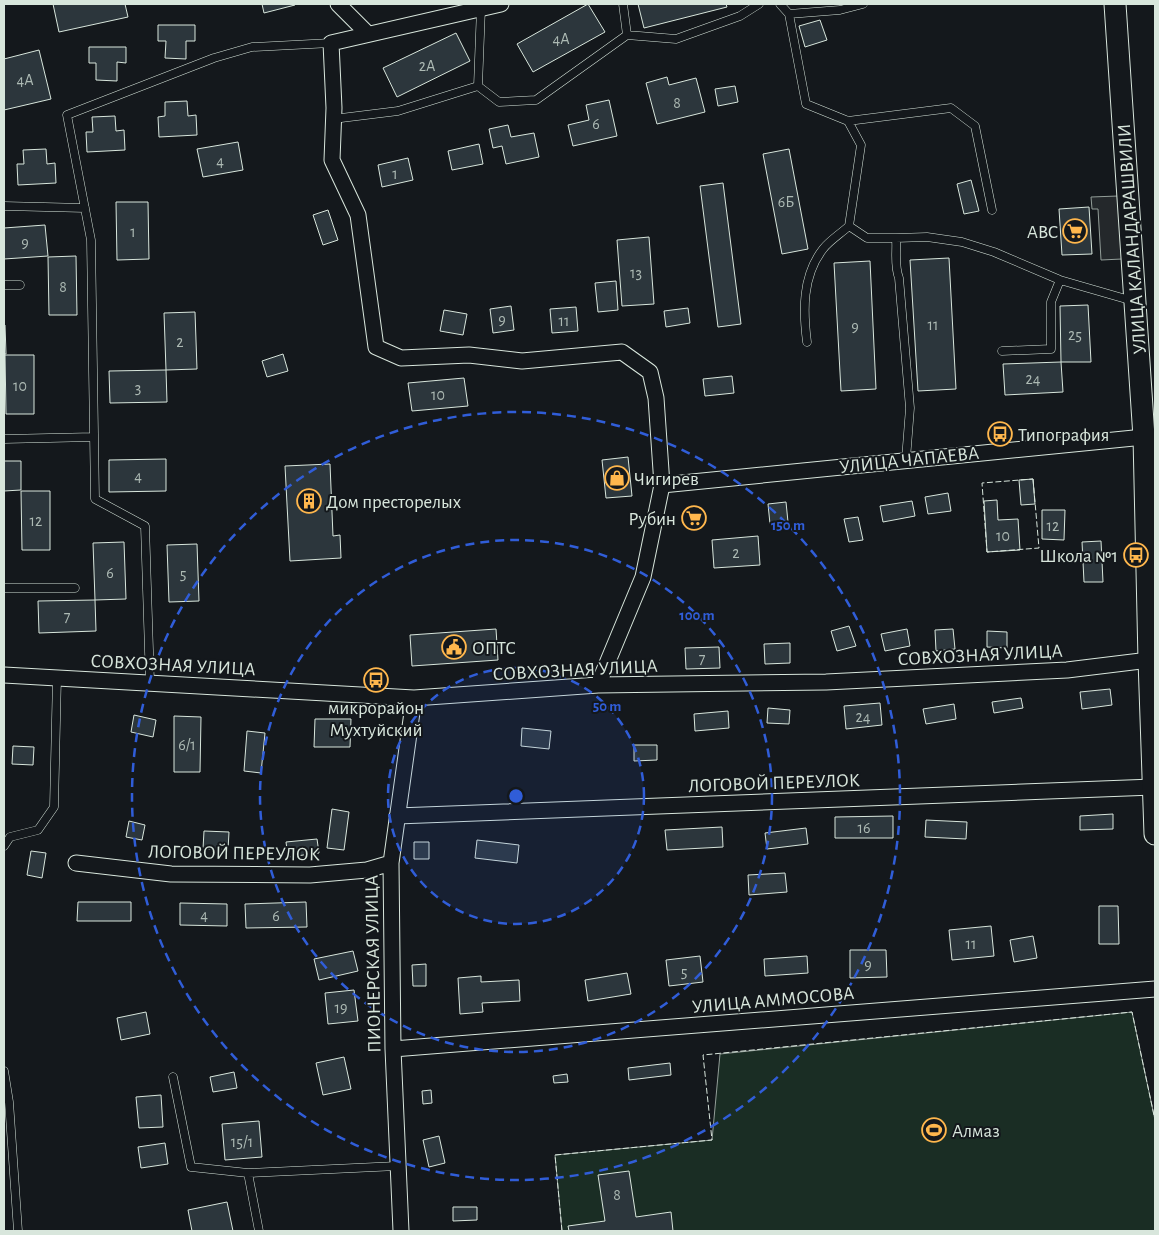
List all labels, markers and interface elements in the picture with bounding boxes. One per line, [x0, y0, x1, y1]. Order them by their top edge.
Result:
house number: 4А [552, 31, 570, 47]
house number: 2А [419, 58, 436, 74]
house number: 4А [16, 72, 34, 88]
house number: 8 [673, 95, 681, 111]
house number: 6 [592, 116, 600, 132]
street label: УЛИЦА КАЛАНДАРАШВИЛИ [1115, 123, 1150, 355]
house number: 4 [216, 153, 224, 169]
house number: 1 [392, 166, 398, 182]
house number: 6Б [778, 194, 794, 210]
supermarket icon: ABC [1062, 218, 1088, 244]
place label: ABC [1027, 223, 1058, 242]
house number: 1 [130, 224, 136, 240]
house number: 9 [21, 235, 29, 251]
house number: 13 [630, 265, 642, 281]
house number: 8 [59, 279, 67, 295]
house number: 9 [498, 312, 506, 328]
house number: 11 [558, 313, 570, 329]
house number: 11 [927, 317, 939, 333]
house number: 9 [851, 319, 859, 335]
house number: 25 [1068, 327, 1082, 343]
house number: 2 [176, 334, 184, 350]
house number: 24 [1026, 371, 1041, 387]
house number: 10 [13, 378, 27, 394]
house number: 3 [135, 380, 141, 396]
house number: 10 [431, 387, 445, 403]
bus stop icon: Типография [987, 421, 1013, 447]
place label: Типография [1018, 426, 1109, 445]
street label: УЛИЦА ЧАПАЕВА [838, 444, 980, 477]
shop icon: Чигирев [604, 465, 630, 491]
house number: 4 [134, 468, 142, 484]
place label: Чигирев [634, 470, 699, 489]
building icon: Дом престорелых [296, 488, 322, 514]
place label: Дом престорелых [326, 493, 461, 512]
supermarket icon: Рубин [681, 505, 707, 531]
place label: Рубин [628, 510, 676, 529]
house number: 12 [30, 513, 42, 529]
text: 150 m [771, 518, 805, 533]
house number: 12 [1047, 518, 1059, 534]
house number: 10 [996, 528, 1010, 544]
bus stop icon: Школа №1 [1123, 542, 1149, 568]
house number: 2 [732, 545, 740, 561]
place label: Школа №1 [1039, 547, 1118, 566]
house number: 6 [106, 565, 114, 581]
house number: 5 [180, 566, 186, 582]
text: 100 m [679, 608, 715, 623]
house number: 7 [64, 609, 71, 625]
public building icon: ОПТС [441, 634, 467, 660]
place label: ОПТС [472, 639, 516, 658]
street label: СОВХОЗНАЯ УЛИЦА [897, 642, 1063, 669]
house number: 7 [699, 651, 706, 667]
street label: СОВХОЗНАЯ УЛИЦА [90, 652, 256, 679]
street label: СОВХОЗНАЯ УЛИЦА [492, 657, 658, 684]
bus stop icon: микрорайон Мухтуйский [363, 667, 389, 693]
place label: микрорайон Мухтуйский [328, 699, 424, 740]
text: 50 m [593, 699, 621, 714]
house number: 24 [856, 709, 871, 725]
house number: 6/1 [178, 737, 196, 753]
street label: ЛОГОВОЙ ПЕРЕУЛОК [688, 770, 860, 796]
centre of rings [507, 787, 525, 805]
house number: 16 [857, 820, 871, 836]
street label: ЛОГОВОЙ ПЕРЕУЛОК [148, 842, 320, 864]
street label: ПИОНЕРСКАЯ УЛИЦА [362, 875, 385, 1053]
house number: 4 [200, 907, 208, 923]
house number: 6 [272, 908, 280, 924]
house number: 11 [965, 936, 977, 952]
house number: 9 [864, 957, 872, 973]
house number: 5 [681, 964, 687, 980]
street label: УЛИЦА АММОСОВА [691, 984, 855, 1017]
house number: 19 [334, 1000, 348, 1016]
sports icon: Алмаз [921, 1117, 947, 1143]
place label: Алмаз [952, 1122, 1000, 1141]
house number: 15/1 [231, 1134, 253, 1150]
house number: 8 [613, 1187, 621, 1203]

